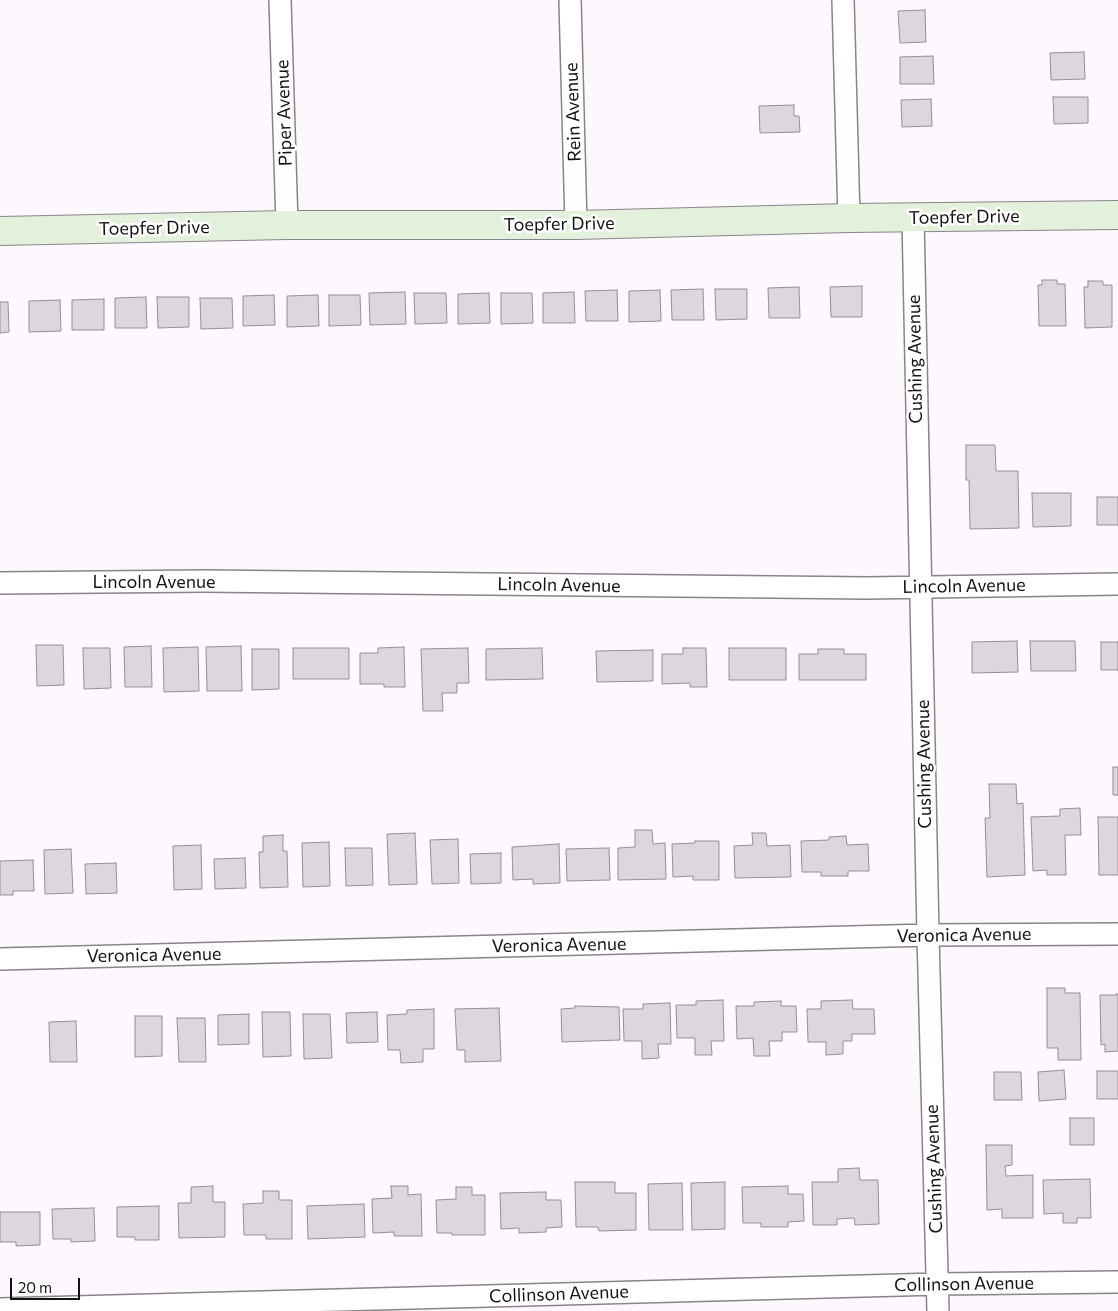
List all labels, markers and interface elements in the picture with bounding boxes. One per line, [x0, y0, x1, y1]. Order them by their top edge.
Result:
street label: Piper Avenue [271, 59, 297, 167]
street label: Rein Avenue [560, 62, 586, 162]
street label: Toepfer Drive [908, 205, 1020, 229]
street label: Toepfer Drive [503, 212, 615, 236]
street label: Toepfer Drive [98, 216, 210, 240]
street label: Cushing Avenue [903, 294, 927, 424]
street label: Lincoln Avenue [92, 571, 216, 593]
street label: Lincoln Avenue [497, 573, 621, 597]
street label: Lincoln Avenue [902, 574, 1026, 598]
street label: Cushing Avenue [912, 699, 936, 829]
street label: Veronica Avenue [896, 923, 1032, 947]
street label: Veronica Avenue [491, 933, 627, 957]
street label: Veronica Avenue [86, 943, 222, 967]
street label: Cushing Avenue [921, 1104, 947, 1234]
scale bar [12, 1268, 82, 1300]
street label: Collinson Avenue [894, 1272, 1034, 1296]
text: 20 m [18, 1278, 52, 1296]
street label: Collinson Avenue [489, 1281, 629, 1307]

